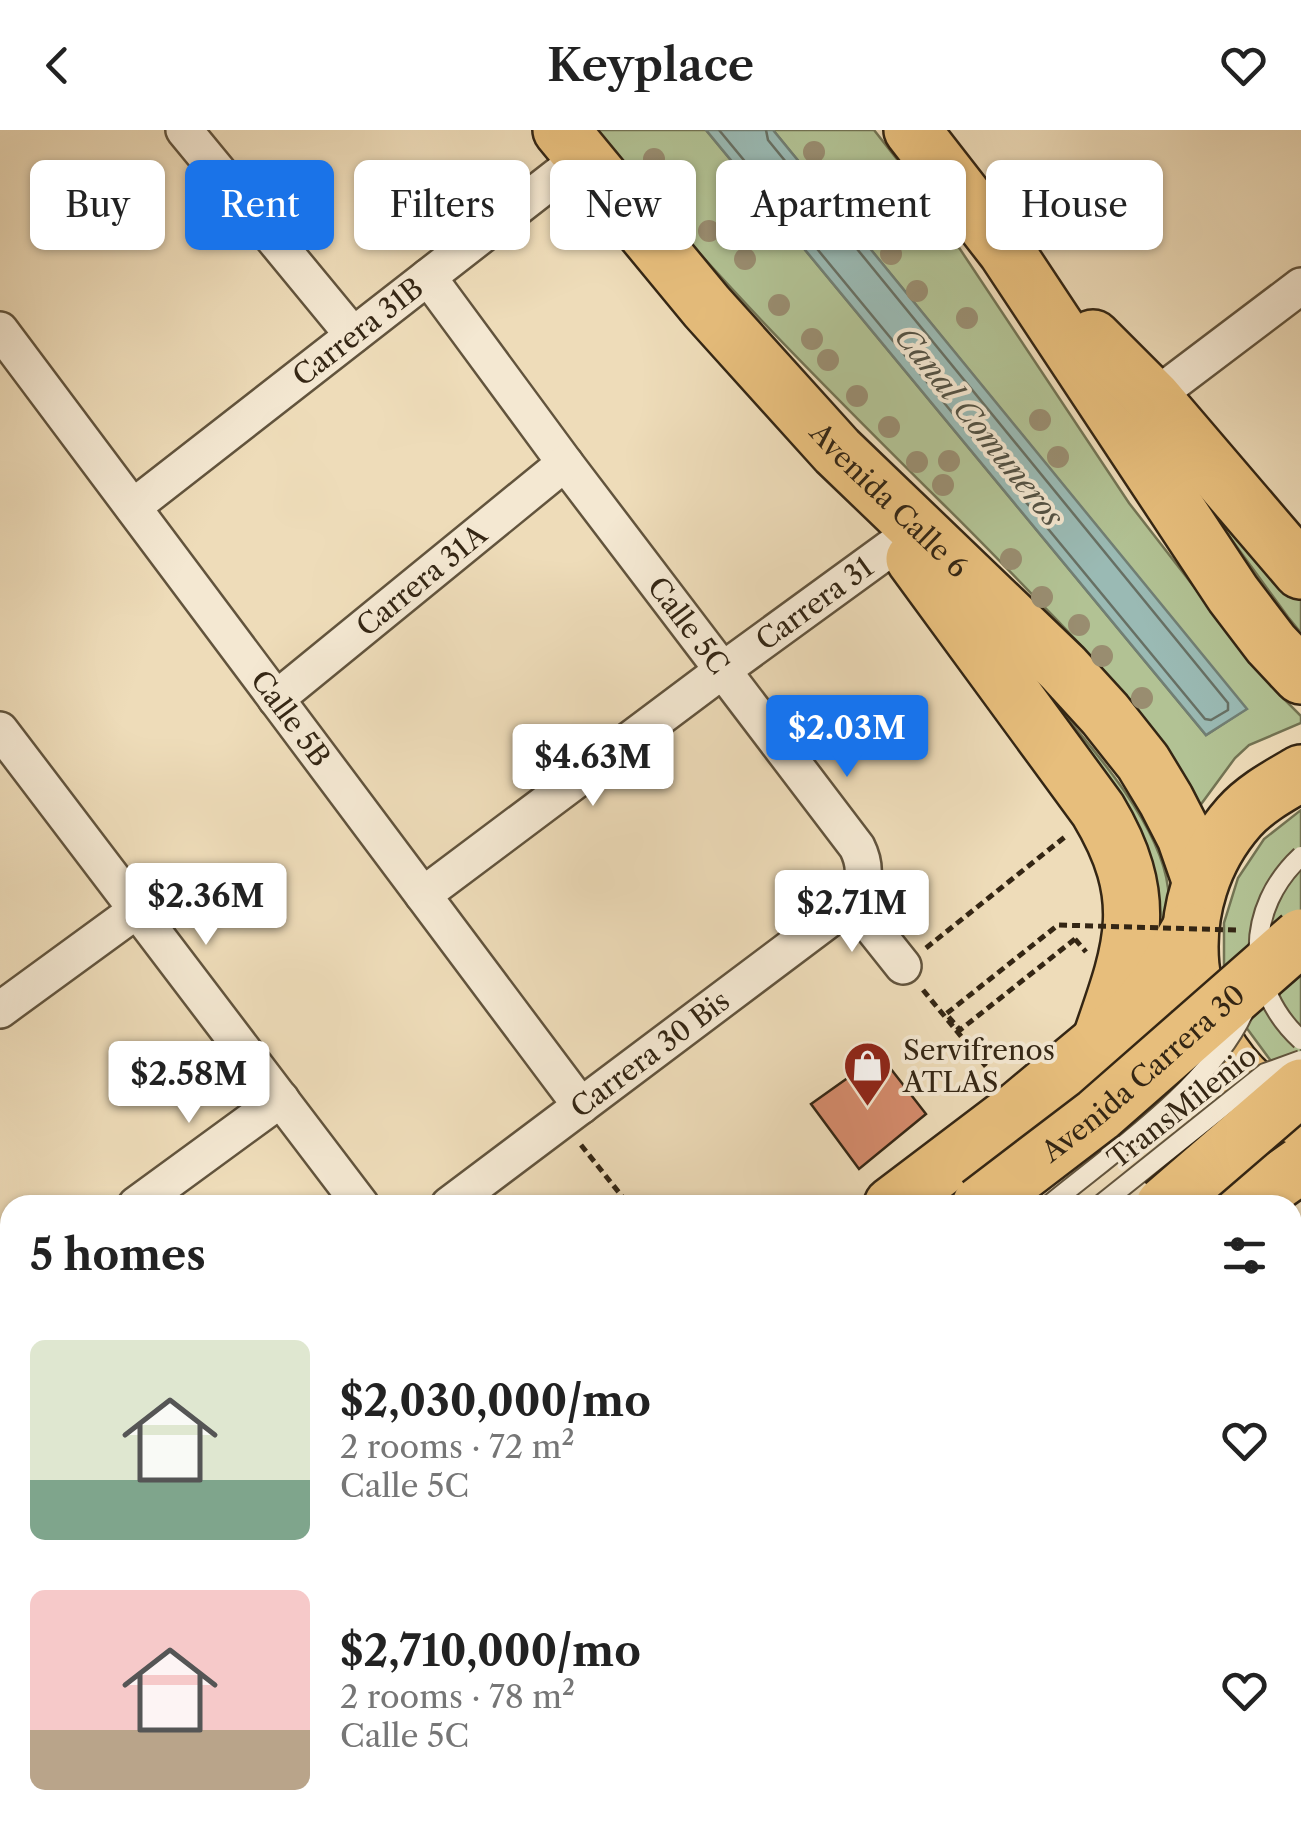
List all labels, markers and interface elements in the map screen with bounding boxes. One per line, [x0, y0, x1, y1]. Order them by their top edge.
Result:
text: Keyplace [547, 37, 754, 93]
icon: back [30, 38, 85, 93]
icon: heart [1216, 38, 1271, 93]
chip: Buy [30, 160, 165, 250]
chip: Rent [185, 160, 334, 250]
chip: Filters [354, 160, 530, 250]
chip: New [550, 160, 696, 250]
chip: Apartment [716, 160, 966, 250]
chip: House [986, 160, 1163, 250]
street label: Carrera 31B [286, 271, 430, 393]
water label: Canal Comuneros [887, 319, 1072, 535]
street label: Avenida Calle 6 [802, 415, 975, 584]
street label: Carrera 31A [350, 516, 495, 643]
street label: Carrera 31 [749, 550, 880, 657]
street label: Calle 5C [641, 570, 736, 681]
street label: Calle 5B [244, 664, 338, 773]
pin: $2.03M [766, 695, 928, 780]
text: $2.03M [788, 708, 906, 747]
pin: $4.63M [512, 724, 674, 809]
text: $4.63M [535, 737, 651, 776]
pin: $2.36M [125, 863, 287, 948]
pin: $2.71M [771, 870, 933, 955]
text: $2.36M [148, 876, 264, 915]
text: $2.71M [797, 883, 907, 922]
street label: Avenida Carrera 30 [1034, 977, 1252, 1169]
street label: Carrera 30 Bis [564, 983, 736, 1125]
place label: Servifrenos ATLAS [902, 1033, 1055, 1099]
street label: TransMilenio [1101, 1038, 1263, 1176]
shop icon: Servifrenos ATLAS [842, 1040, 894, 1108]
pin: $2.58M [108, 1041, 270, 1126]
text: $2.58M [131, 1054, 247, 1093]
icon: filters [1217, 1228, 1272, 1283]
text: 5 homes [30, 1229, 206, 1281]
text: $2,030,000/mo [340, 1375, 651, 1427]
icon: home [110, 1380, 230, 1500]
icon: heart [1217, 1413, 1272, 1468]
text: 2 rooms · 72 m² [340, 1427, 575, 1466]
text: Calle 5C [340, 1466, 469, 1505]
text: $2,710,000/mo [340, 1625, 641, 1677]
icon: home [110, 1630, 230, 1750]
icon: heart [1217, 1663, 1272, 1718]
text: 2 rooms · 78 m² [340, 1677, 575, 1716]
text: Calle 5C [340, 1716, 469, 1755]

